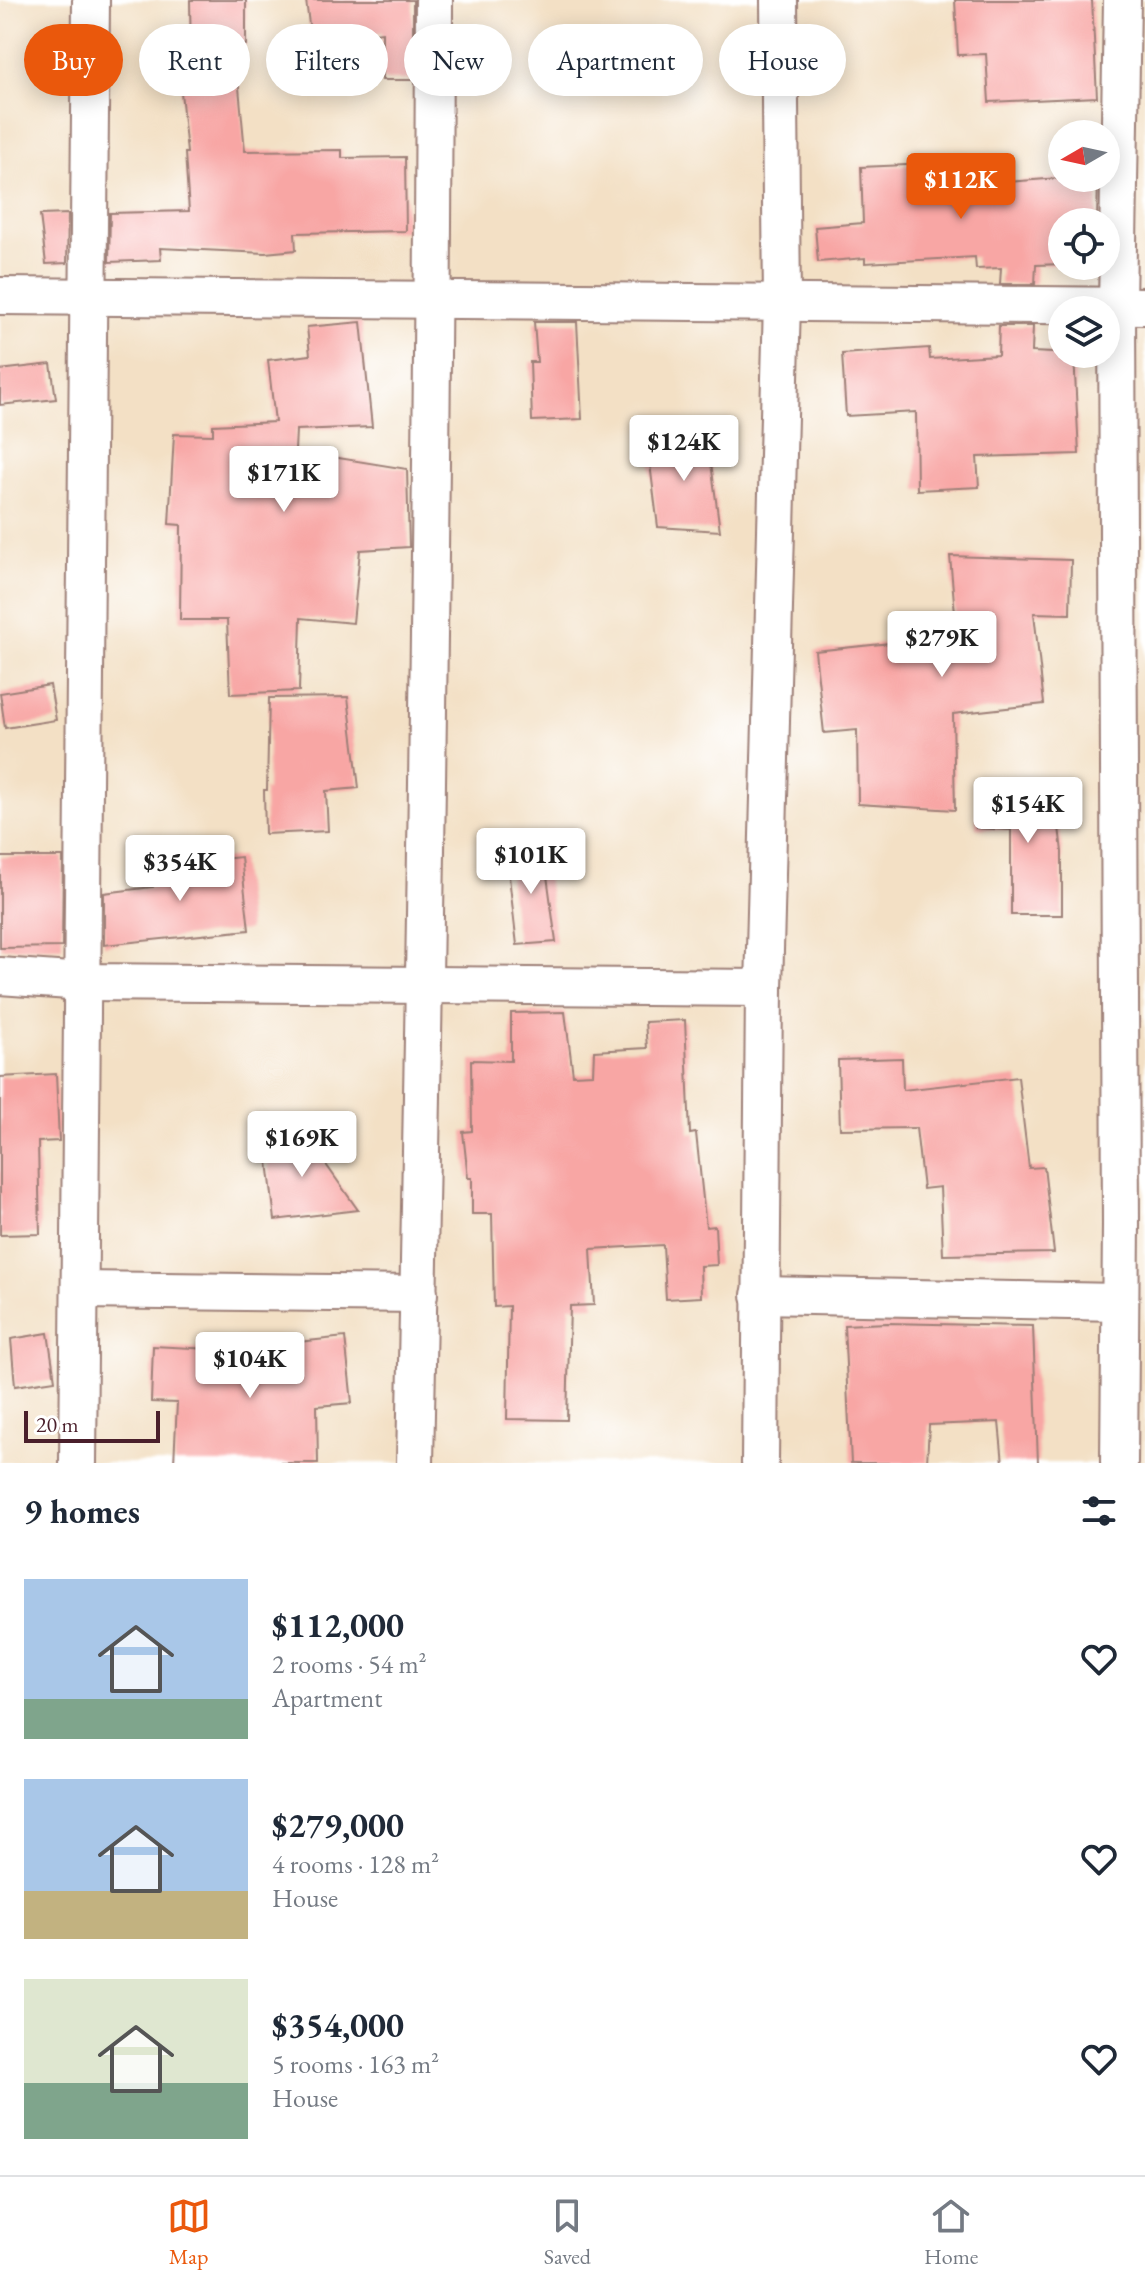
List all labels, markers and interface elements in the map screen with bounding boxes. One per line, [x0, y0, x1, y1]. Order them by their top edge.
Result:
chip: Buy [24, 24, 123, 96]
chip: Rent [139, 24, 250, 96]
chip: Filters [266, 24, 388, 96]
chip: New [404, 24, 512, 96]
chip: Apartment [528, 24, 703, 96]
chip: House [719, 24, 846, 96]
north arrow [1048, 120, 1120, 192]
map controls [1048, 120, 1120, 368]
pin: $112K [905, 153, 1017, 221]
text: $112K [924, 162, 998, 196]
button: locate [1048, 208, 1120, 280]
button: layers [1048, 296, 1120, 368]
pin: $124K [628, 415, 740, 483]
text: $124K [647, 424, 721, 458]
pin: $171K [228, 446, 340, 514]
text: $171K [247, 455, 321, 489]
pin: $279K [886, 611, 998, 679]
text: $279K [905, 620, 979, 654]
pin: $154K [972, 777, 1084, 845]
text: $154K [991, 786, 1065, 820]
pin: $101K [475, 828, 587, 896]
pin: $354K [124, 835, 236, 903]
text: $101K [494, 837, 568, 871]
text: $354K [143, 844, 217, 878]
pin: $169K [246, 1111, 358, 1179]
text: $169K [265, 1120, 339, 1154]
pin: $104K [194, 1332, 306, 1400]
text: $104K [213, 1341, 287, 1375]
scale bar [24, 1407, 160, 1443]
text: 20 m [36, 1410, 79, 1439]
text: 9 homes [24, 1489, 140, 1533]
icon: filters [1077, 1489, 1121, 1533]
text: $112,000 [272, 1603, 404, 1647]
icon: home [88, 1611, 184, 1707]
icon: heart [1077, 1637, 1121, 1681]
text: 2 rooms · 54 m² [272, 1647, 427, 1681]
text: Apartment [272, 1681, 382, 1715]
text: $279,000 [272, 1803, 404, 1847]
icon: home [88, 1811, 184, 1907]
icon: heart [1077, 1837, 1121, 1881]
text: 4 rooms · 128 m² [272, 1847, 439, 1881]
text: House [272, 1881, 338, 1915]
text: $354,000 [272, 2003, 404, 2047]
icon: home [88, 2011, 184, 2107]
icon: heart [1077, 2037, 1121, 2081]
text: 5 rooms · 163 m² [272, 2047, 439, 2081]
text: House [272, 2081, 338, 2115]
tab: Map [167, 2194, 211, 2271]
tab: Saved [544, 2194, 591, 2271]
tab: Home [924, 2194, 978, 2271]

